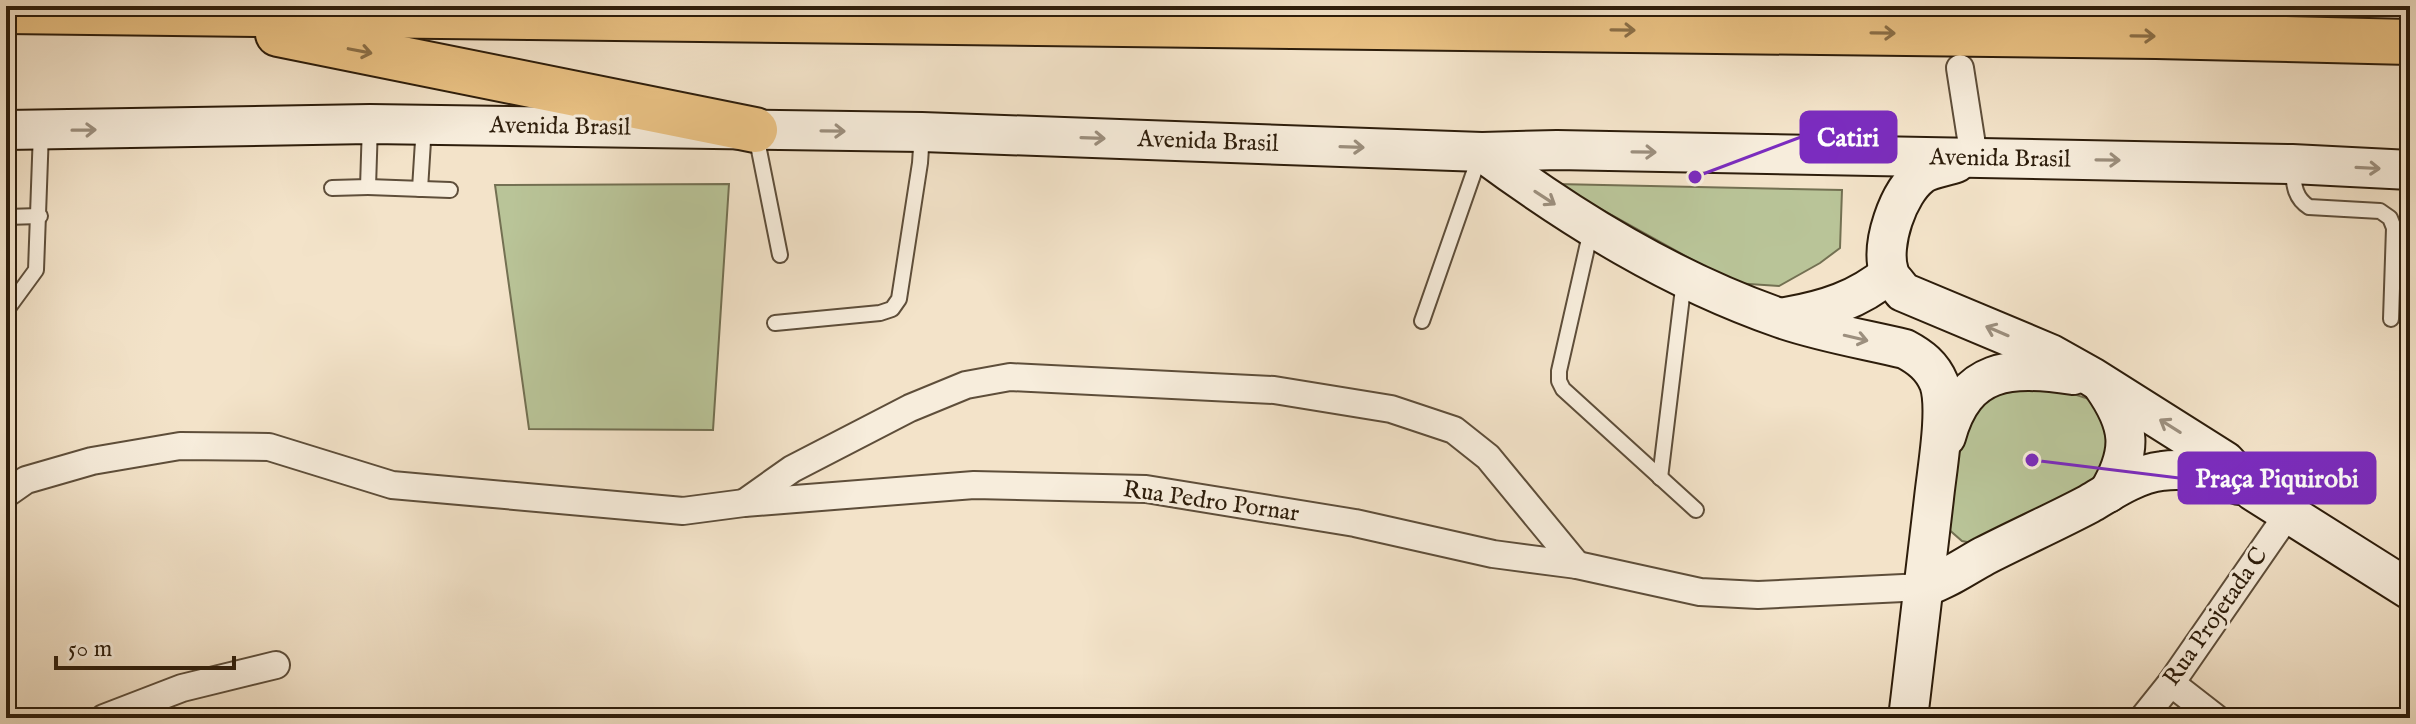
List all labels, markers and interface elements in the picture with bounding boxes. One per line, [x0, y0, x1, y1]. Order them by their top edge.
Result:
one-way arrow [1609, 23, 1636, 38]
one-way arrow [1869, 25, 1896, 41]
one-way arrow [2129, 28, 2156, 44]
one-way arrow [346, 44, 372, 59]
street label: Avenida Brasil [488, 110, 631, 144]
callout: Catiri [1801, 112, 1896, 162]
one-way arrow [70, 122, 97, 138]
text: Catiri [1817, 122, 1879, 155]
one-way arrow [819, 123, 846, 139]
street label: Avenida Brasil [1136, 124, 1280, 160]
one-way arrow [1079, 131, 1106, 146]
one-way arrow [1338, 140, 1365, 155]
street label: Avenida Brasil [1928, 142, 2071, 176]
one-way arrow [1630, 144, 1657, 159]
one-way arrow [2094, 153, 2121, 168]
one-way arrow [2354, 160, 2381, 175]
one-way arrow [1533, 189, 1555, 206]
one-way arrow [1985, 323, 2010, 337]
one-way arrow [1843, 331, 1869, 346]
one-way arrow [2159, 417, 2181, 434]
callout: Praça Piquirobi [2179, 453, 2375, 503]
text: Praça Piquirobi [2195, 463, 2359, 496]
street label: Rua Pedro Pornar [1121, 474, 1301, 530]
street label: Rua Projetada C [2157, 542, 2275, 692]
scale bar [56, 620, 234, 670]
text: 50 m [68, 634, 112, 665]

